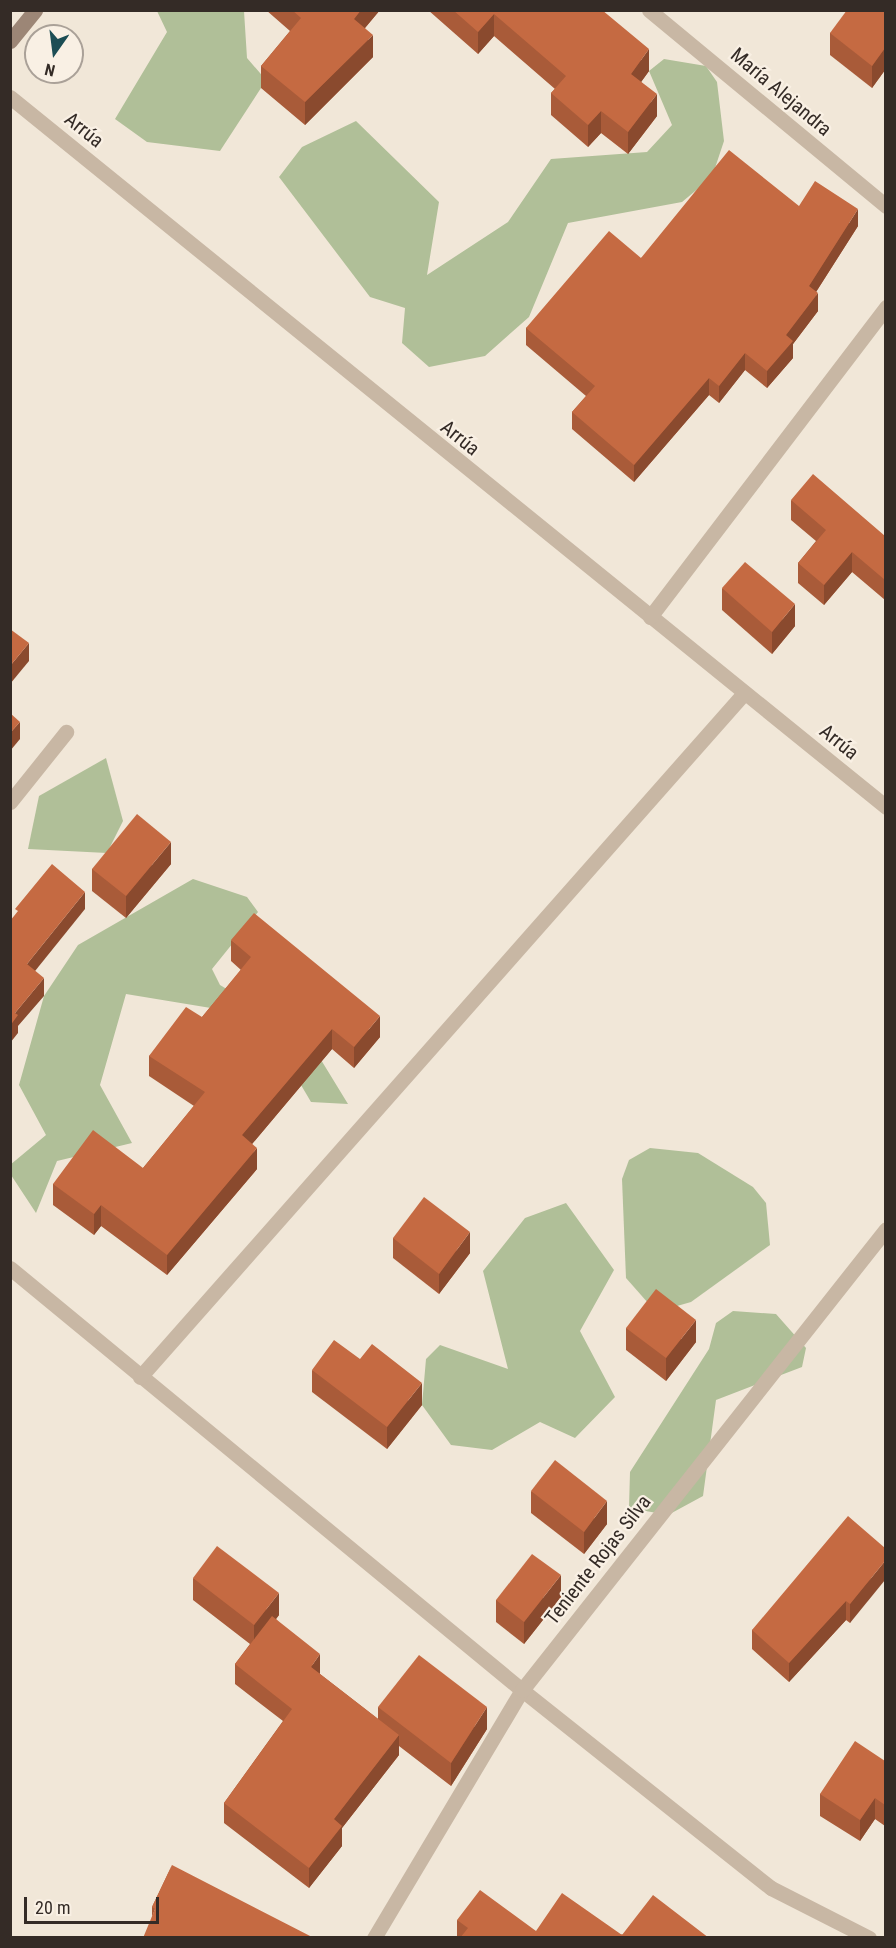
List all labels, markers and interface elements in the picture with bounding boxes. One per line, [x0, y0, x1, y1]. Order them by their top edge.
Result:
north arrow [24, 24, 84, 84]
street label: María Alejandra [726, 43, 836, 141]
text: N [43, 60, 57, 80]
street label: Arrúa [60, 107, 108, 153]
street label: Arrúa [436, 415, 484, 461]
street label: Arrúa [815, 719, 863, 765]
street label: Teniente Rojas Silva [540, 1490, 656, 1630]
scale bar [27, 1885, 162, 1923]
text: 20 m [35, 1897, 70, 1918]

